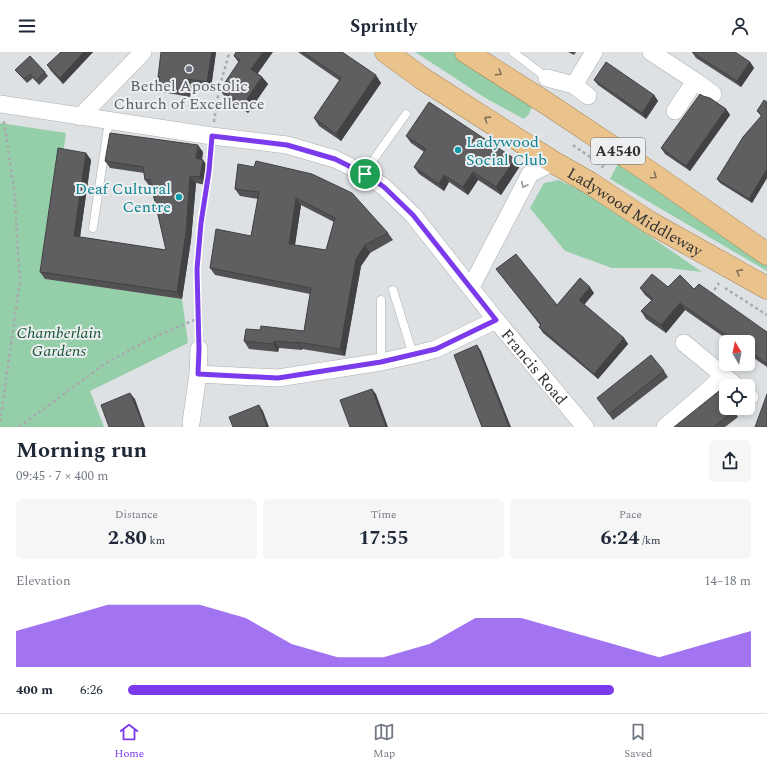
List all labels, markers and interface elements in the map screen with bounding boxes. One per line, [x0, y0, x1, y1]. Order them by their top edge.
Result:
text: Sprintly [350, 13, 417, 40]
icon: menu [16, 15, 38, 37]
icon: person [729, 15, 751, 37]
marker: Bethel Apostolic Church of Excellence [184, 64, 194, 74]
one-way arrow [495, 68, 502, 76]
place label: Bethel Apostolic Church of Excellence [114, 74, 264, 116]
one-way arrow [484, 116, 491, 124]
place label: Ladywood Social Club [466, 130, 547, 172]
road number: A4540 [591, 138, 645, 164]
marker: Ladywood Social Club [453, 145, 463, 155]
pin [348, 157, 382, 191]
street label: Ladywood Middleway [562, 161, 708, 263]
icon: arrive [354, 163, 376, 185]
one-way arrow [650, 171, 657, 178]
place label: Deaf Cultural Centre [75, 177, 171, 219]
one-way arrow [521, 181, 529, 188]
marker: Deaf Cultural Centre [174, 192, 184, 202]
one-way arrow [736, 269, 743, 277]
park label: Chamberlain Gardens [17, 321, 102, 363]
street label: Francis Road [495, 324, 573, 410]
north arrow [719, 335, 755, 371]
map controls [719, 335, 755, 415]
button: locate [719, 379, 755, 415]
text: Morning run [16, 434, 147, 467]
button: share [709, 440, 751, 482]
text: 09:45 · 7 × 400 m [16, 466, 108, 486]
text: Distance [115, 506, 158, 523]
text: Time [371, 506, 396, 523]
text: Pace [619, 506, 642, 523]
text: 2.80 [108, 523, 147, 553]
text: 17:55 [358, 523, 409, 553]
text: 6:24 [600, 523, 639, 553]
text: km [147, 532, 165, 549]
text: /km [639, 532, 661, 549]
text: Elevation [16, 571, 70, 591]
text: 14–18 m [704, 571, 751, 591]
text: 400 m [16, 680, 53, 700]
text: 6:26 [80, 680, 103, 700]
tab: Home [114, 721, 144, 762]
tab: Map [373, 721, 395, 762]
tab: Saved [624, 721, 652, 762]

